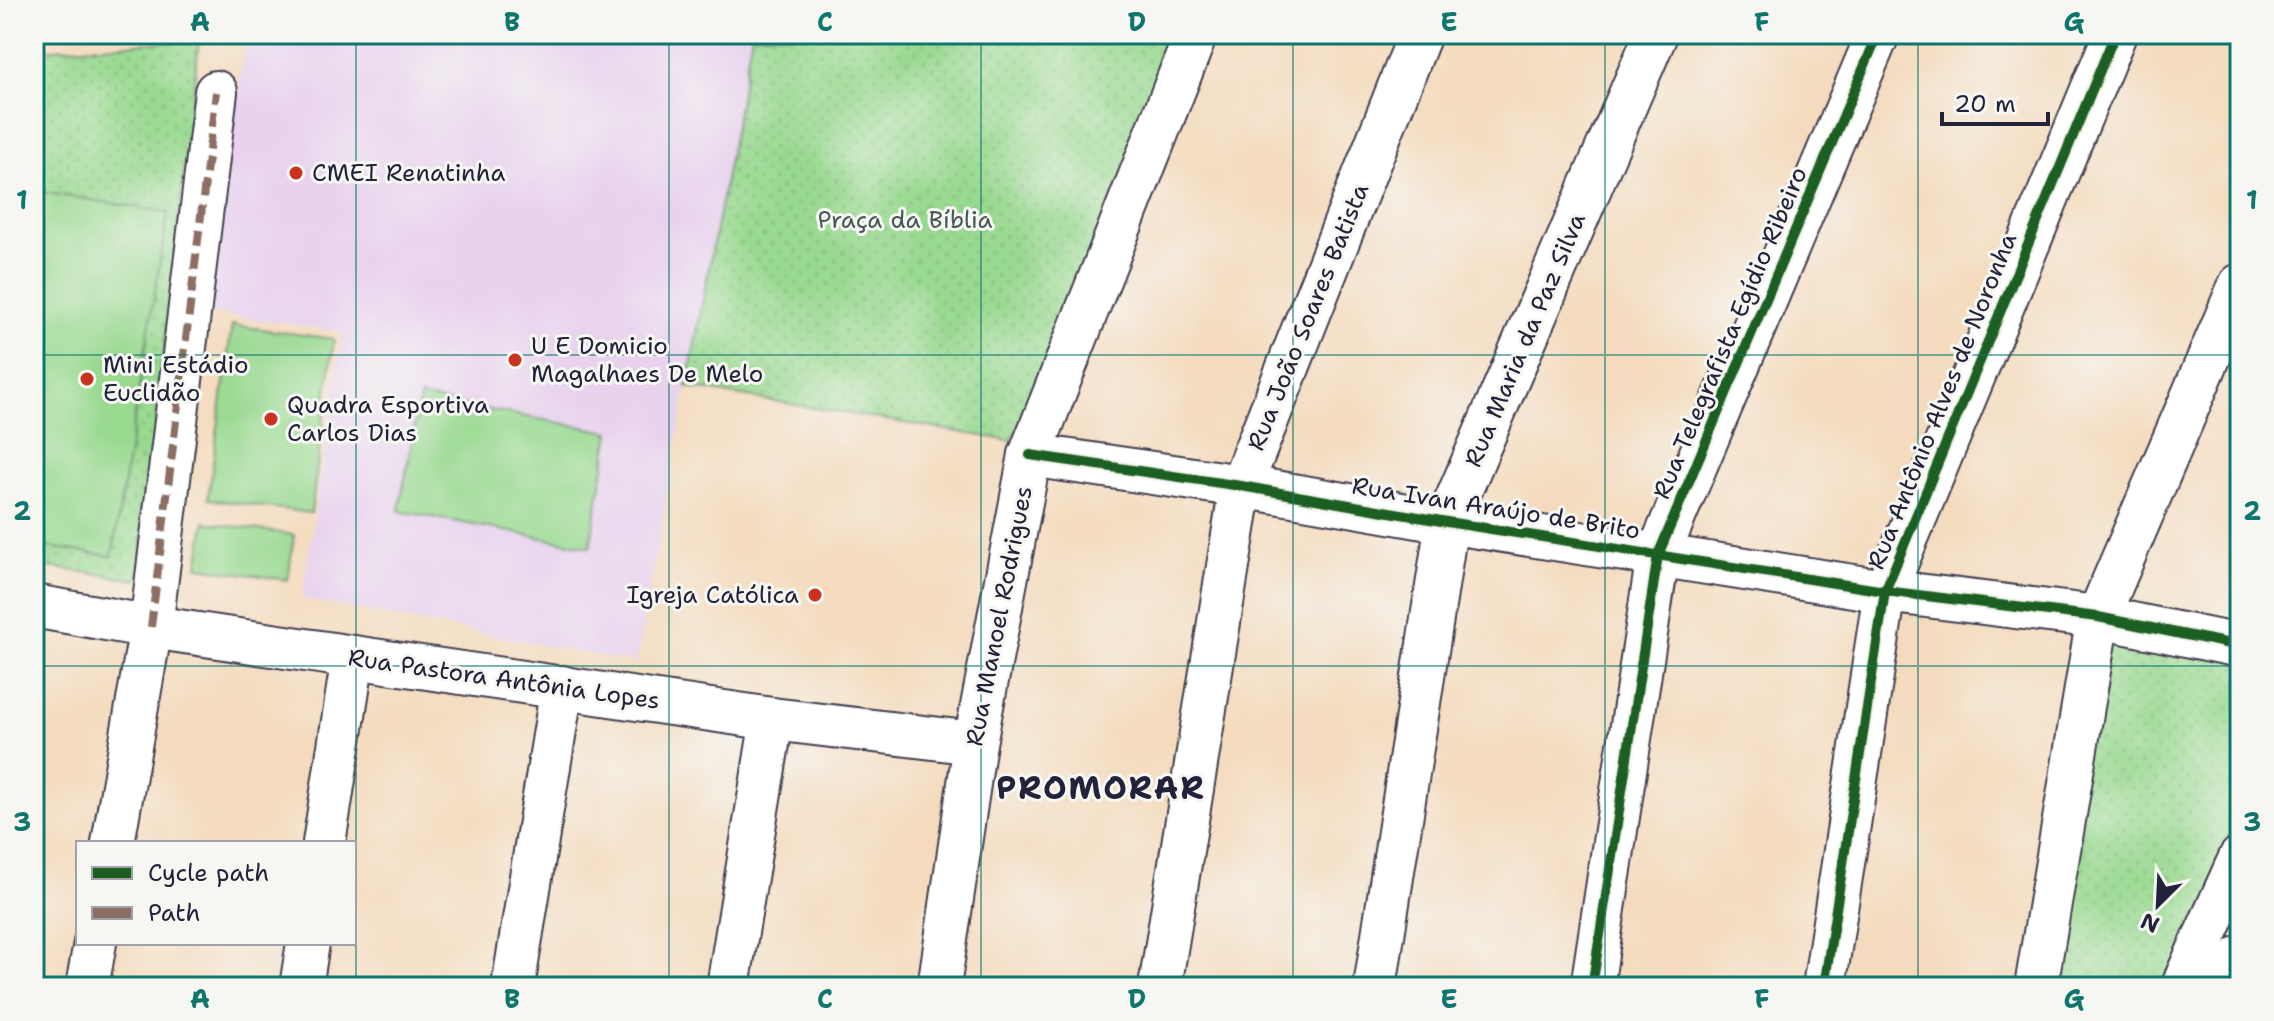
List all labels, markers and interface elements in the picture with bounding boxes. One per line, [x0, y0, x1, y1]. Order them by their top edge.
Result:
text: A [190, 4, 210, 39]
text: B [504, 4, 520, 39]
text: C [817, 4, 833, 39]
text: D [1128, 4, 1146, 39]
text: E [1440, 4, 1458, 39]
text: F [1754, 4, 1770, 39]
text: G [2064, 4, 2085, 39]
scale bar [1942, 76, 2048, 126]
text: 20 m [1954, 88, 2016, 120]
place label: CMEI Renatinha [312, 157, 505, 189]
street label: Rua Telegrafista Egídio Ribeiro [1645, 162, 1815, 504]
marker: CMEI Renatinha [287, 164, 305, 182]
street label: Rua João Soares Batista [1240, 179, 1376, 455]
text: 1 [16, 182, 28, 217]
text: 1 [2246, 182, 2258, 217]
park label: Praça da Bíblia [818, 204, 993, 236]
street label: Rua Maria da Paz Silva [1457, 208, 1593, 472]
street label: Rua Antônio Alves de Noronha [1860, 228, 2024, 574]
place label: U E Domicio Magalhaes De Melo [531, 330, 763, 390]
place label: Mini Estádio Euclidão [103, 349, 249, 409]
marker: U E Domicio Magalhaes De Melo [506, 351, 524, 369]
marker: Mini Estádio Euclidão [78, 370, 96, 388]
place label: Quadra Esportiva Carlos Dias [287, 389, 489, 449]
marker: Quadra Esportiva Carlos Dias [262, 410, 280, 428]
street label: Rua Ivan Araújo de Brito [1350, 469, 1642, 547]
street label: Rua Manoel Rodrigues [958, 483, 1040, 749]
text: 2 [13, 493, 31, 528]
text: 2 [2243, 493, 2261, 528]
place label: Igreja Católica [627, 579, 799, 611]
marker: Igreja Católica [806, 586, 824, 604]
street label: Rua Pastora Antônia Lopes [346, 641, 662, 717]
district label: PROMORAR [996, 766, 1206, 809]
text: 3 [13, 804, 31, 839]
text: 3 [2243, 804, 2261, 839]
legend [76, 841, 356, 945]
text: Cycle path [148, 857, 269, 889]
north arrow [2118, 865, 2198, 945]
text: Path [148, 897, 200, 929]
text: N [2136, 906, 2164, 940]
text: A [190, 981, 210, 1016]
text: B [504, 981, 520, 1016]
text: C [817, 981, 833, 1016]
text: D [1128, 981, 1146, 1016]
text: E [1440, 981, 1458, 1016]
text: F [1754, 981, 1770, 1016]
text: G [2064, 981, 2085, 1016]

